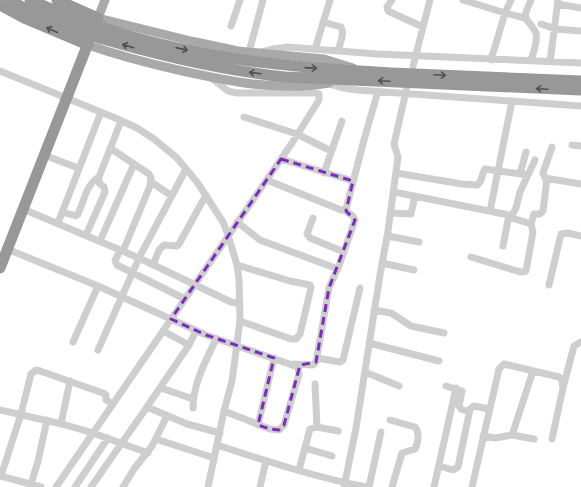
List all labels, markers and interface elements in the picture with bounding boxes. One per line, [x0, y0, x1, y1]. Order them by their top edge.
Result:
one-way arrow [46, 26, 58, 33]
one-way arrow [121, 42, 134, 49]
one-way arrow [175, 46, 188, 54]
one-way arrow [304, 64, 317, 71]
one-way arrow [248, 69, 261, 77]
one-way arrow [433, 71, 446, 79]
one-way arrow [378, 78, 391, 85]
one-way arrow [536, 85, 549, 92]

